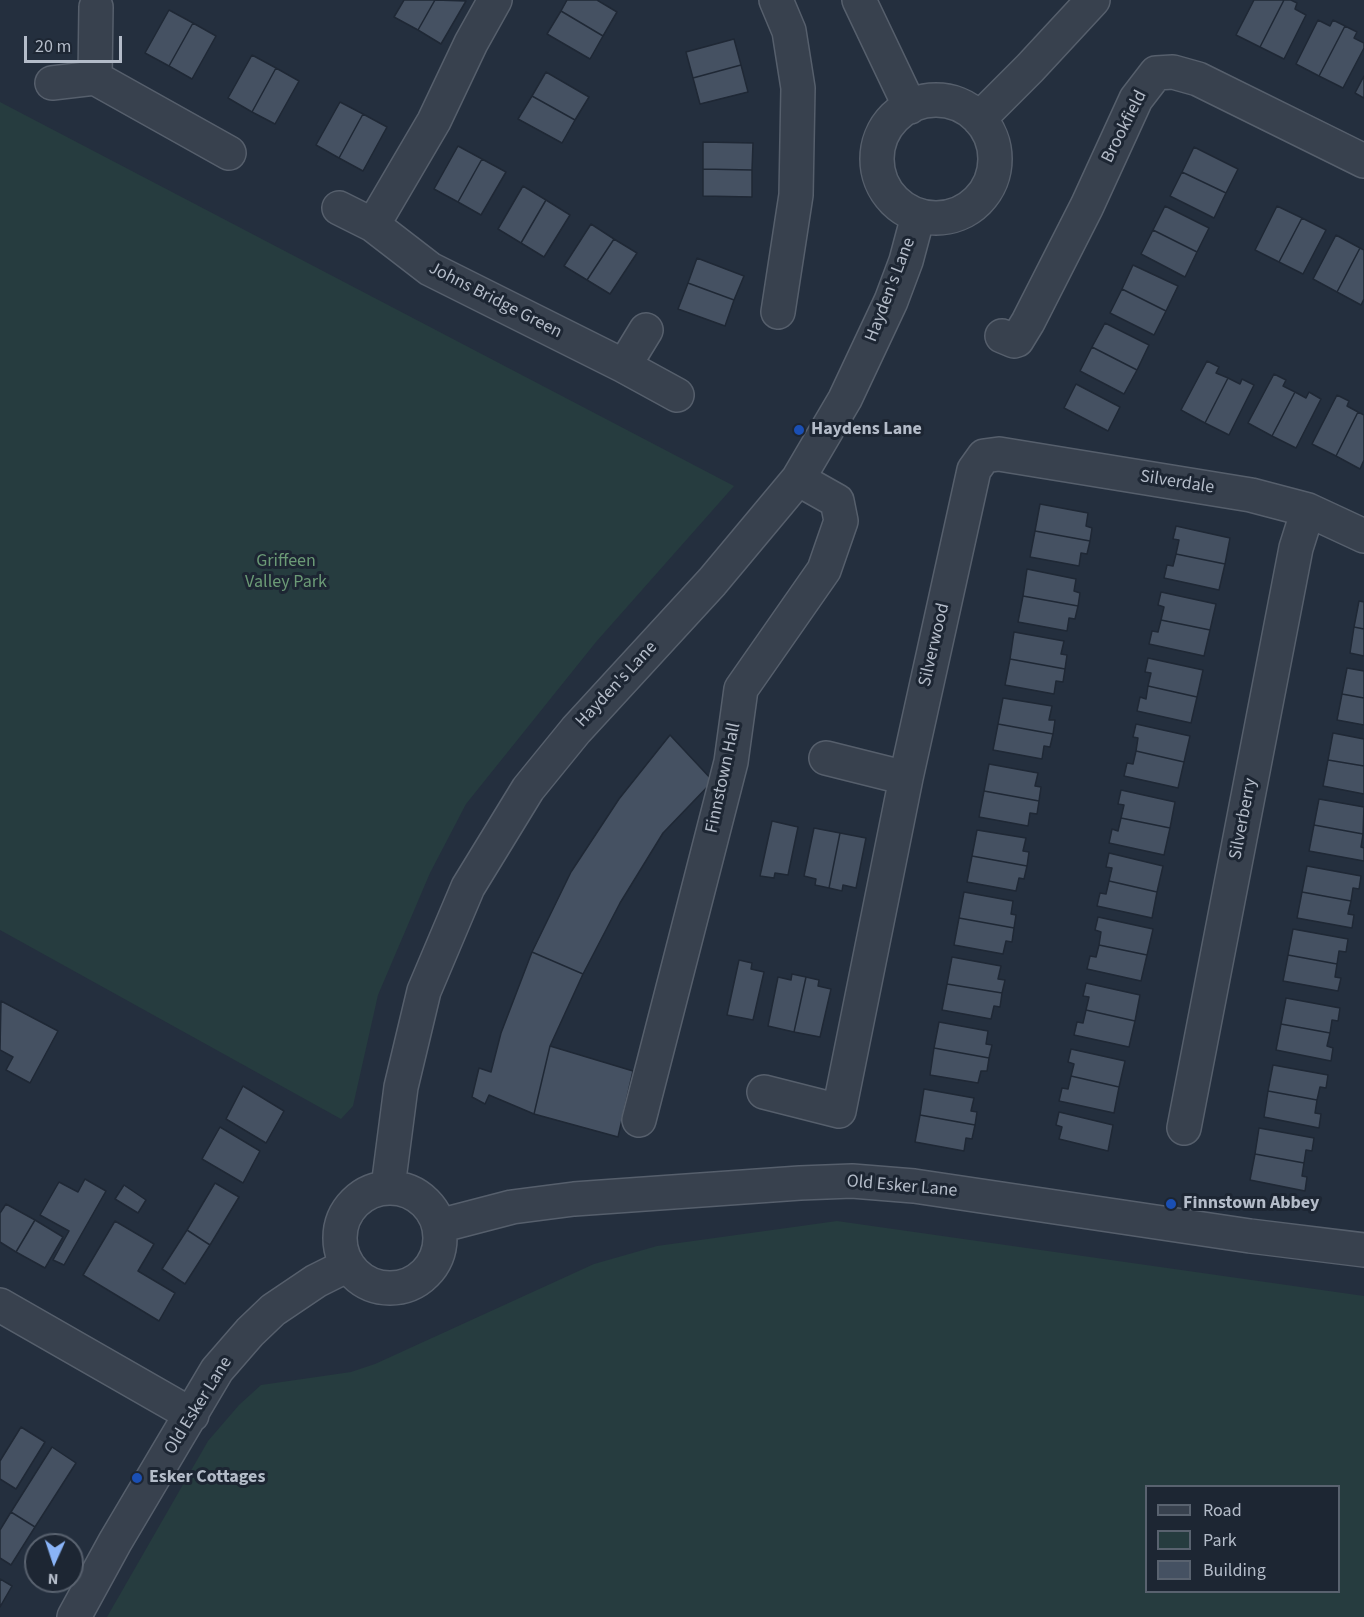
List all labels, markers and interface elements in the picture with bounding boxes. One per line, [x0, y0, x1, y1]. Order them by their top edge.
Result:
scale bar [27, 24, 124, 62]
text: 20 m [35, 34, 71, 59]
street label: Brookfield [1098, 87, 1152, 167]
street label: Hayden's Lane [861, 235, 921, 345]
street label: Johns Bridge Green [425, 258, 565, 344]
place label: Haydens Lane [811, 419, 922, 441]
marker: Haydens Lane [792, 423, 806, 437]
street label: Silverdale [1138, 467, 1216, 499]
park label: Griffeen Valley Park [245, 551, 327, 594]
street label: Silverwood [915, 601, 955, 689]
street label: Hayden's Lane [572, 637, 662, 733]
street label: Finnstown Hall [702, 721, 746, 835]
street label: Silverberry [1226, 777, 1262, 861]
street label: Old Esker Lane [846, 1171, 958, 1203]
place label: Finnstown Abbey [1183, 1193, 1319, 1215]
marker: Finnstown Abbey [1164, 1197, 1178, 1211]
street label: Old Esker Lane [160, 1353, 238, 1459]
place label: Esker Cottages [149, 1467, 265, 1489]
marker: Esker Cottages [130, 1471, 144, 1485]
legend [1145, 1485, 1340, 1593]
text: Road [1203, 1498, 1242, 1523]
text: Park [1203, 1528, 1237, 1553]
north arrow [24, 1533, 84, 1593]
text: Building [1203, 1558, 1266, 1583]
text: N [47, 1568, 59, 1590]

